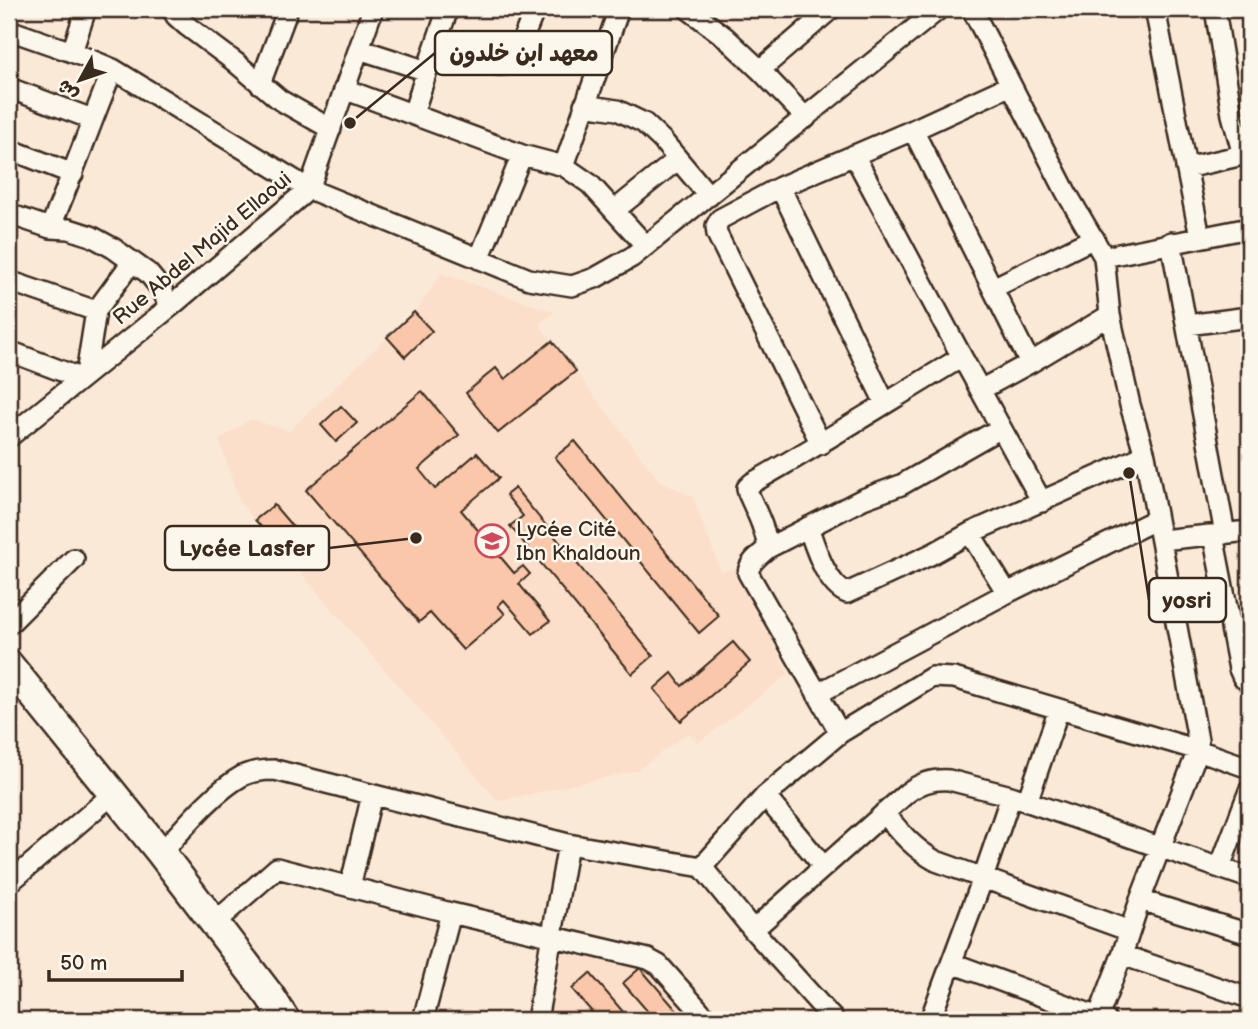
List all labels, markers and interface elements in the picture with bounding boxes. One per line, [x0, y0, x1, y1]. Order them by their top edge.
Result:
callout: معهد ابن خلدون [435, 31, 612, 75]
text: معهد ابن خلدون [449, 40, 599, 68]
north arrow [46, 46, 116, 116]
text: ش [53, 74, 84, 105]
street label: Rue Abdel Majid Ellaoui [108, 166, 297, 330]
place label: Lycée Cité Ibn Khaldoun [516, 517, 641, 566]
school or university icon: Lycée Cité Ibn Khaldoun [473, 522, 511, 560]
callout: Lycée Lasfer [165, 526, 329, 570]
text: Lycée Lasfer [179, 535, 316, 563]
callout: yosri [1149, 578, 1226, 622]
text: yosri [1162, 587, 1212, 615]
scale bar [49, 938, 182, 982]
text: 50 m [60, 951, 107, 976]

